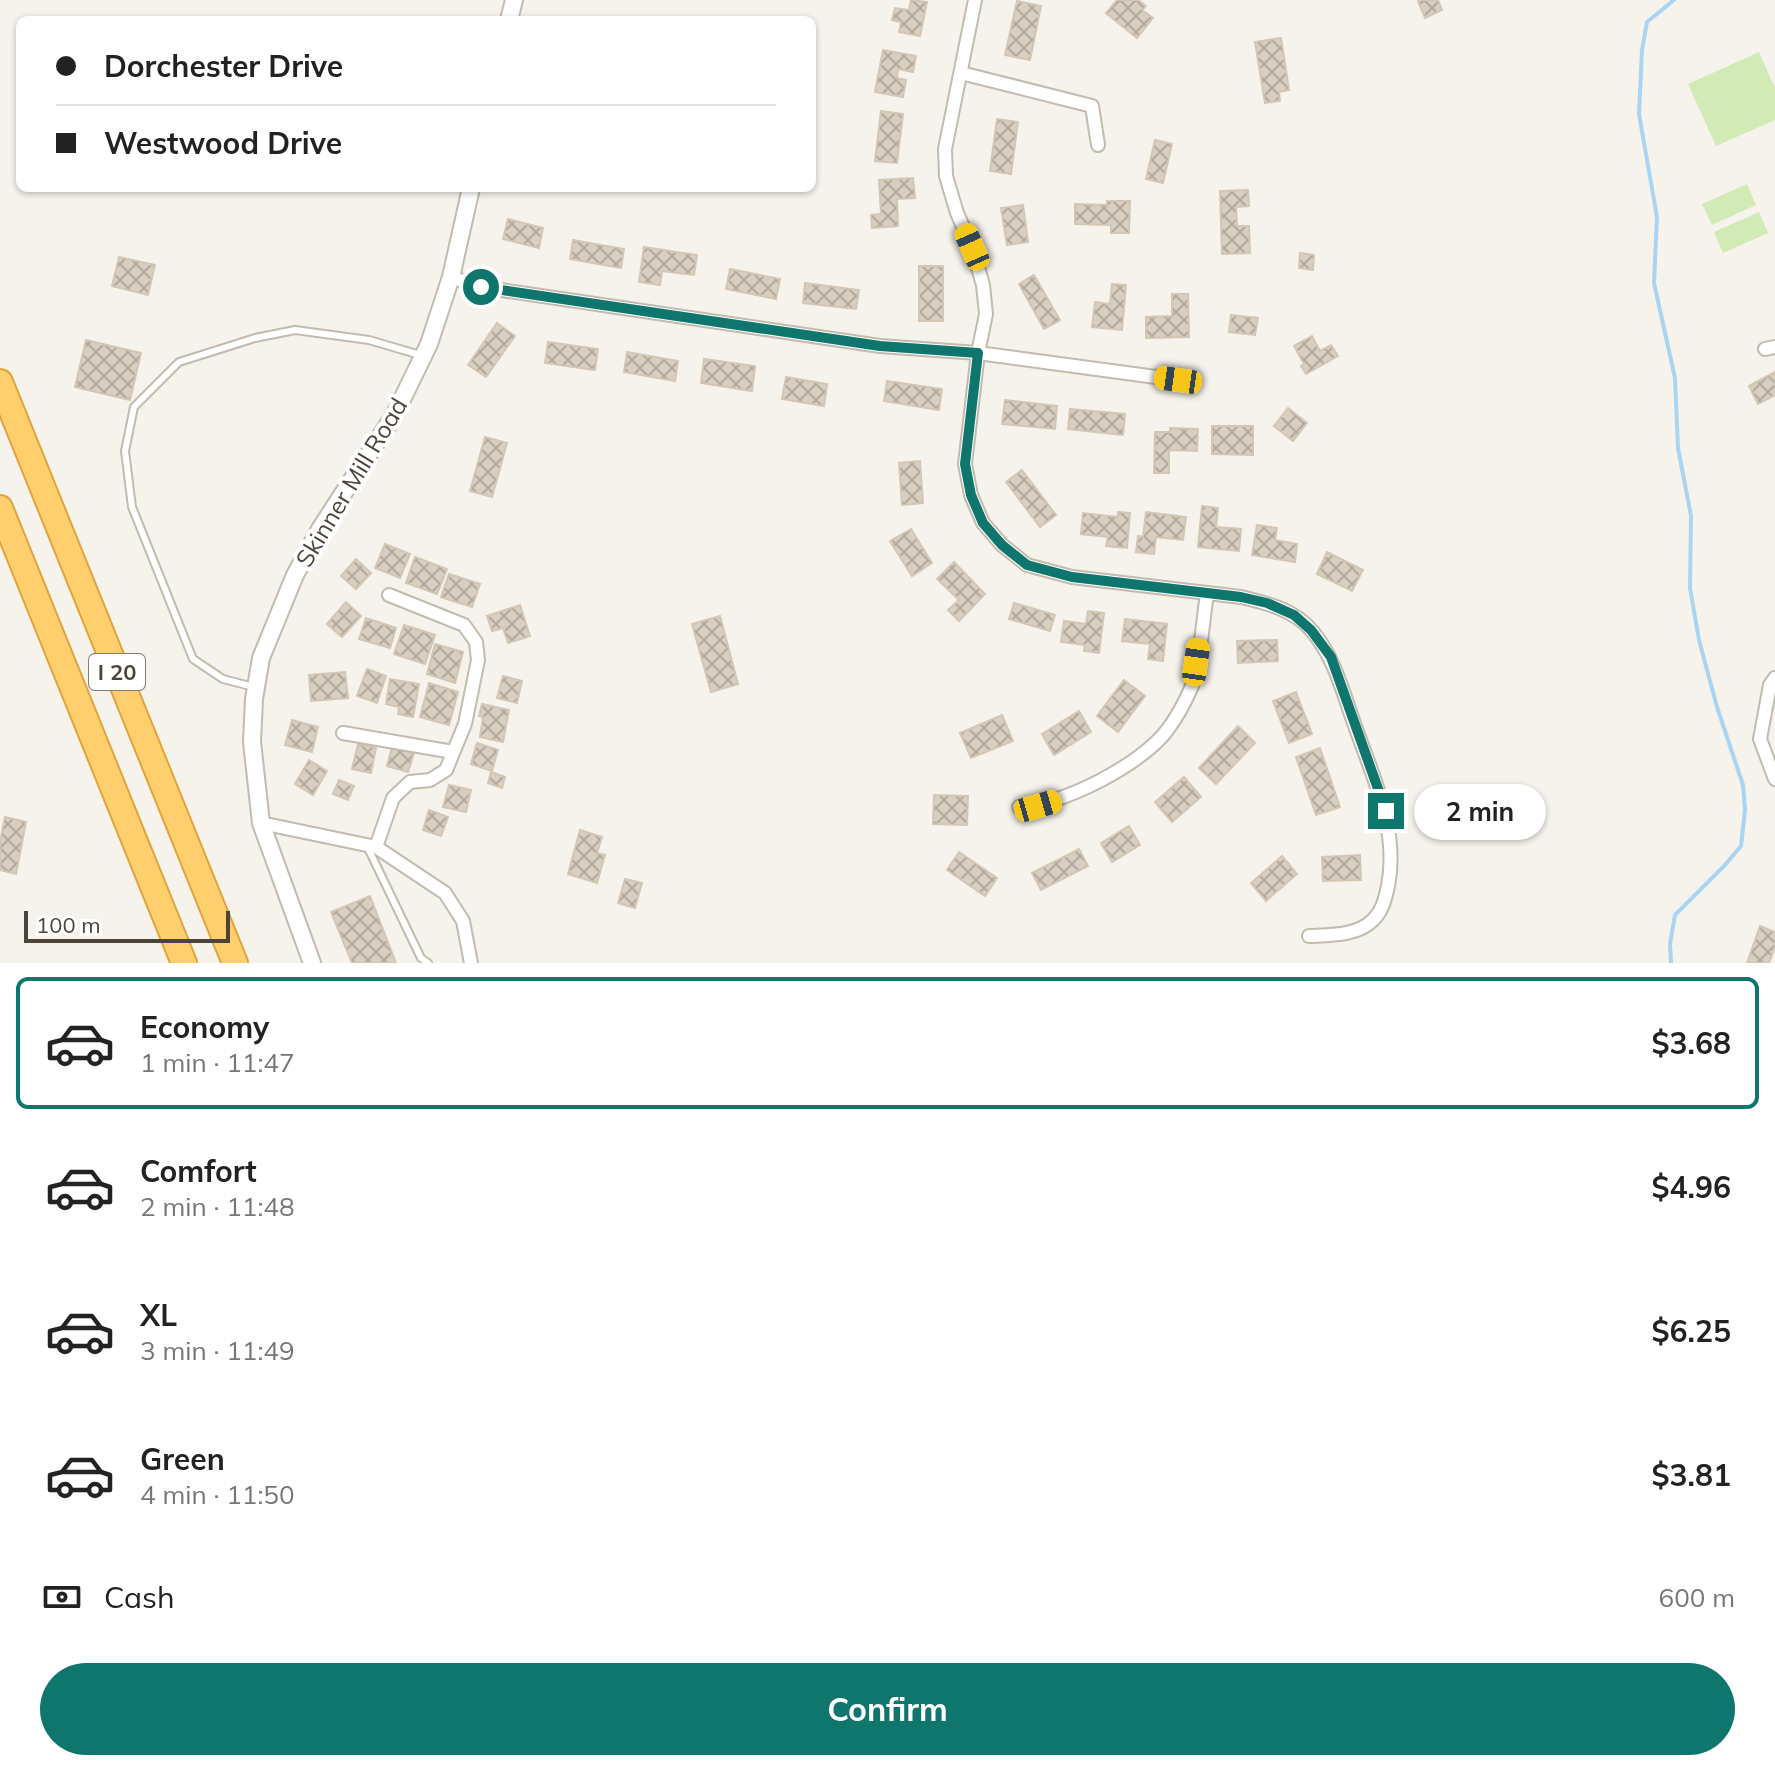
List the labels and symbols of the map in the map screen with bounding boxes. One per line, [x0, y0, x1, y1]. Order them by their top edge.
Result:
car [951, 220, 993, 274]
route start [463, 269, 499, 305]
car [1153, 365, 1203, 395]
street label: Skinner Mill Road [289, 392, 413, 572]
car [1181, 637, 1211, 687]
road number: I 20 [89, 654, 145, 690]
callout: 2 min [1414, 783, 1546, 839]
car [1012, 788, 1064, 824]
route end [1368, 793, 1404, 829]
scale bar [24, 907, 230, 943]

